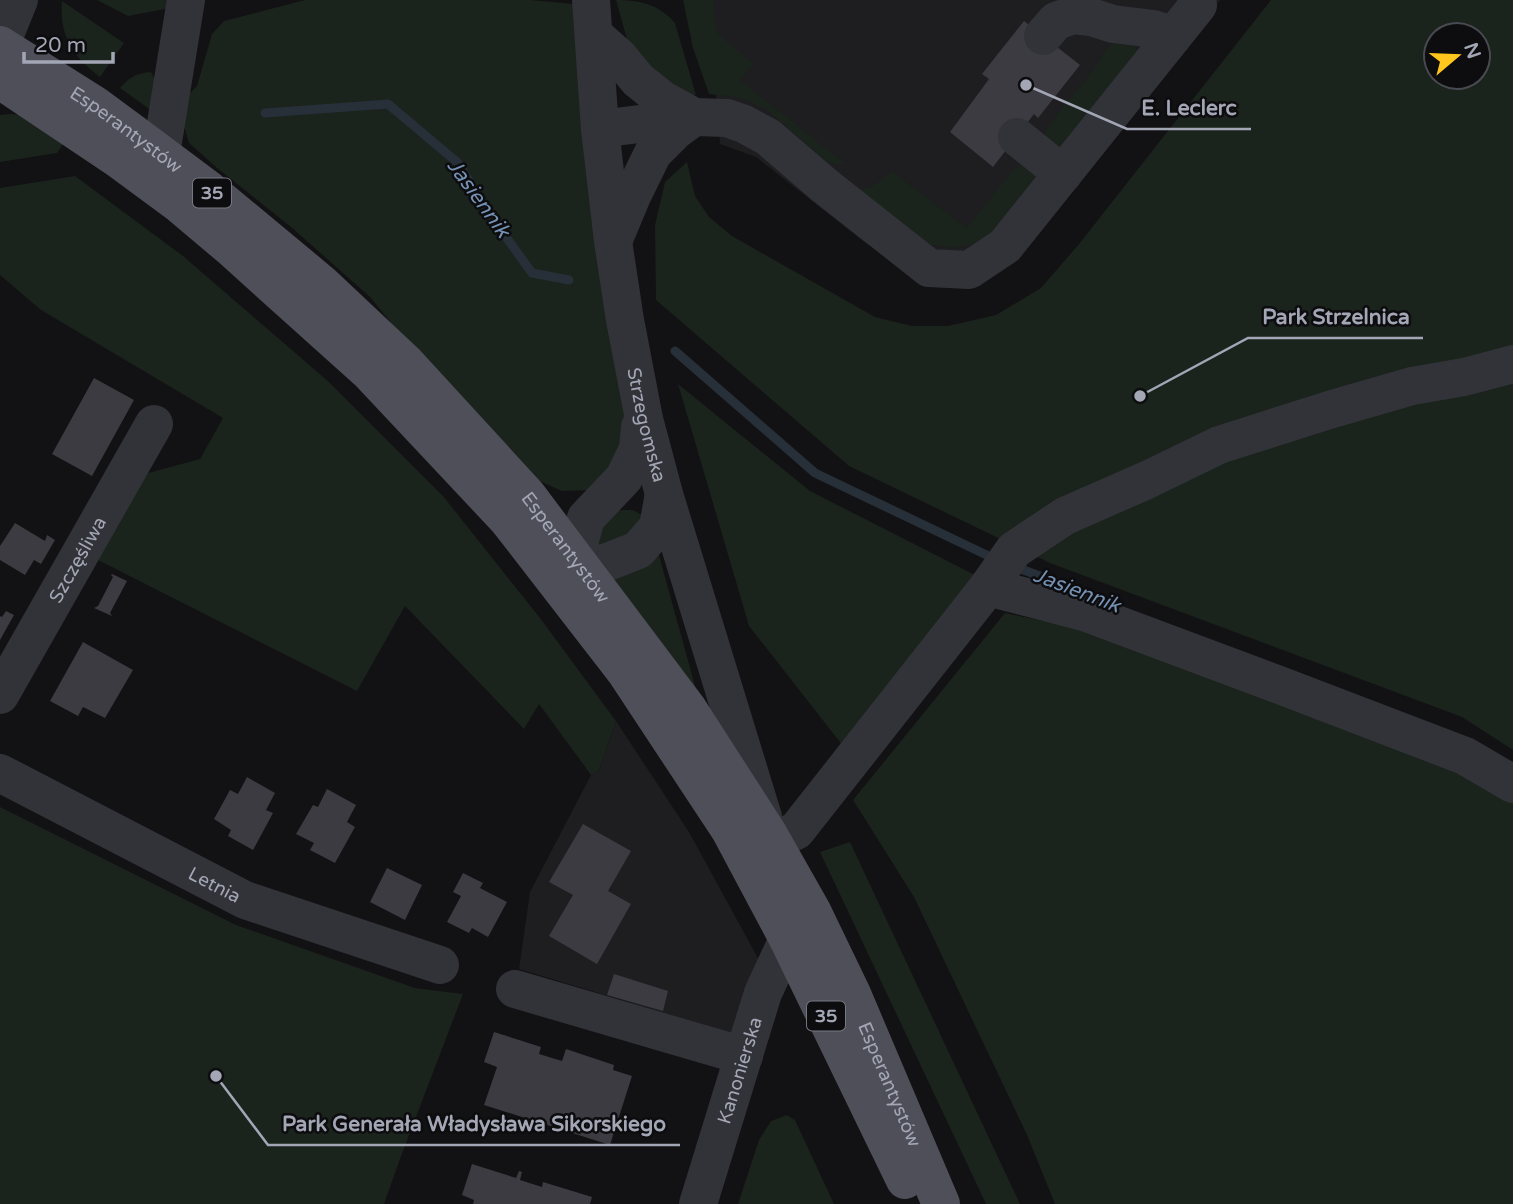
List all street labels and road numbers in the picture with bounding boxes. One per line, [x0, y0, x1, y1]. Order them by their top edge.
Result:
street label: Esperantystów [66, 82, 186, 178]
road number: 35 [193, 178, 231, 208]
street label: Strzegomska [622, 366, 670, 485]
street label: Esperantystów [516, 488, 614, 607]
street label: Szczęśliwa [45, 513, 111, 607]
street label: Letnia [184, 863, 244, 908]
road number: 35 [807, 1001, 845, 1030]
street label: Kanonierska [713, 1014, 767, 1127]
street label: Esperantystów [853, 1019, 925, 1150]

